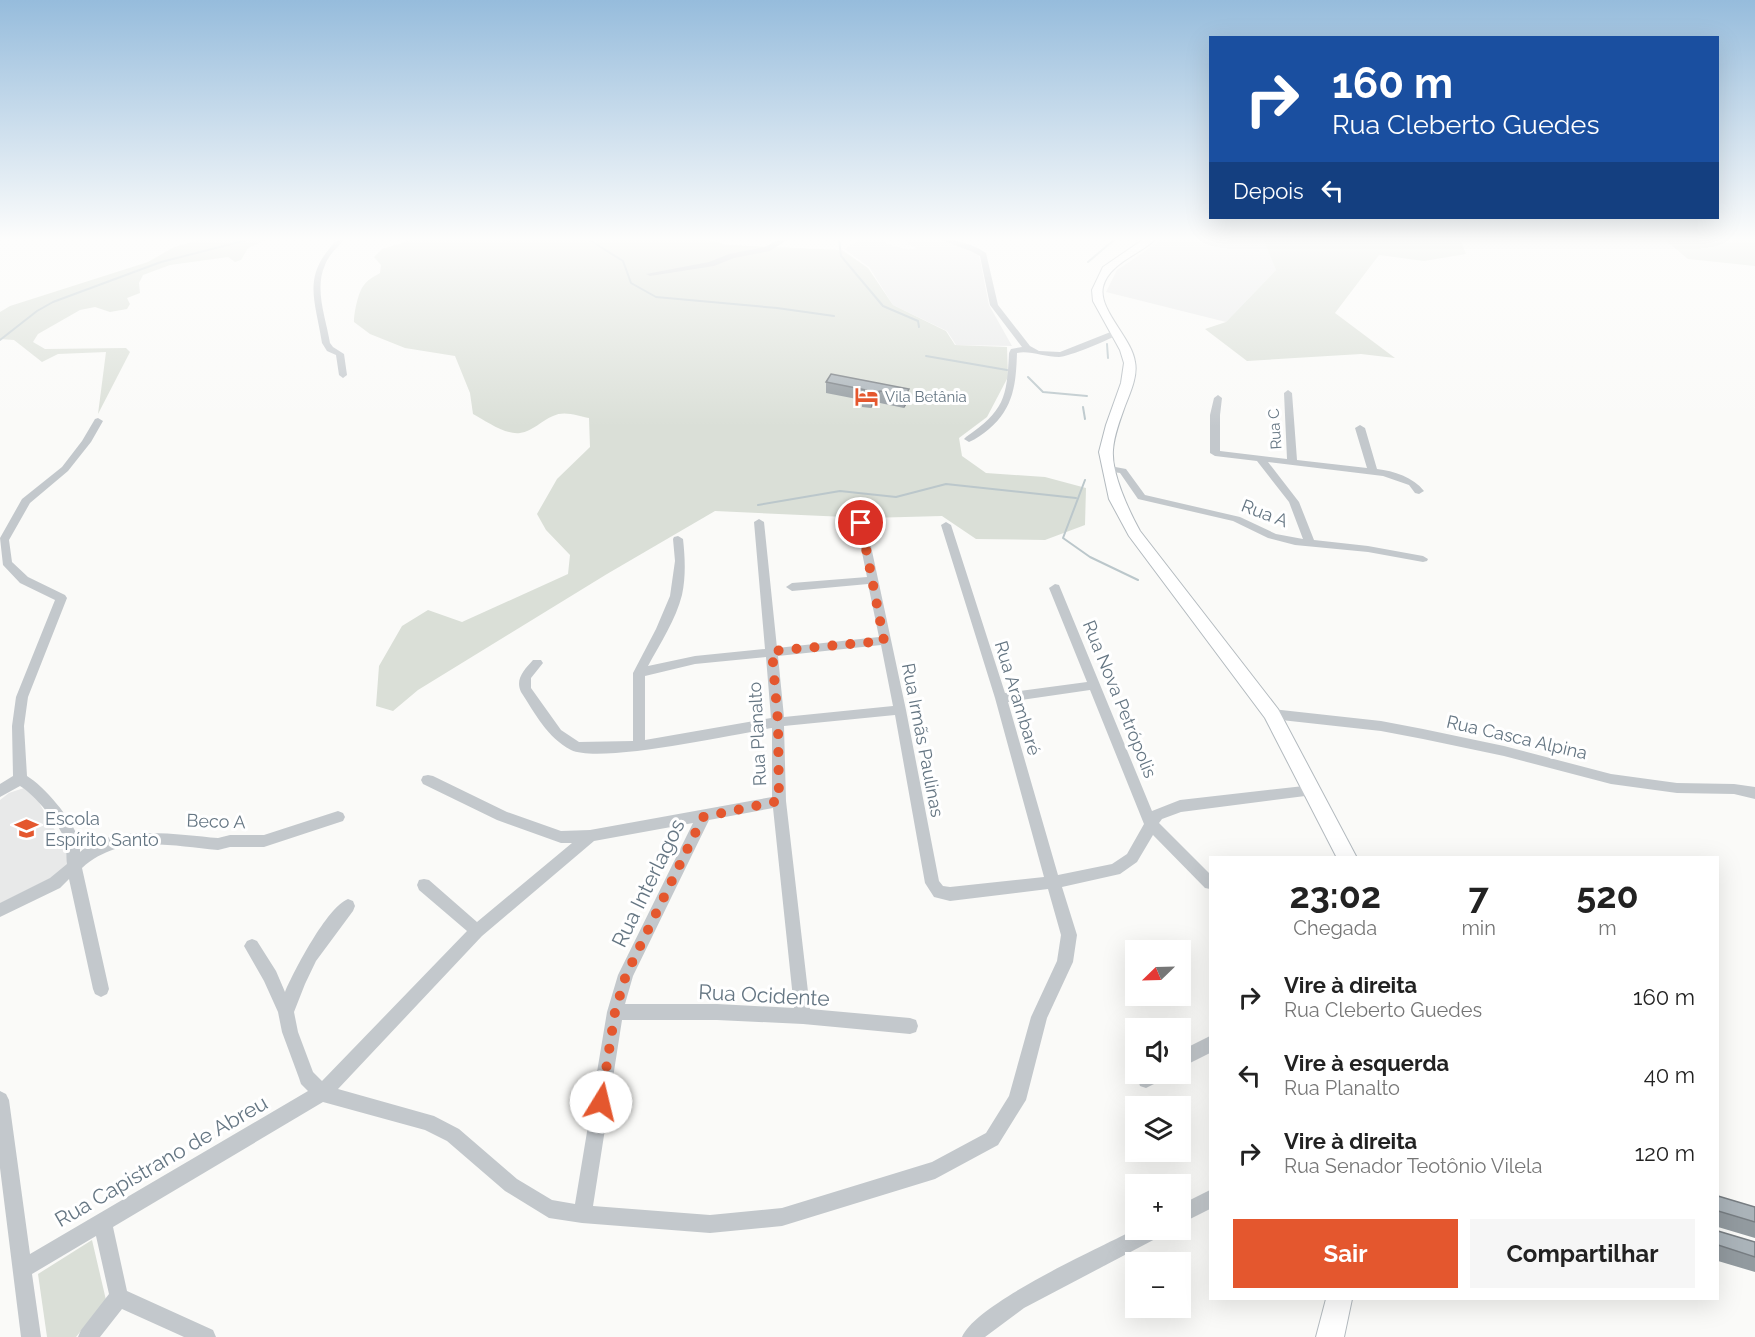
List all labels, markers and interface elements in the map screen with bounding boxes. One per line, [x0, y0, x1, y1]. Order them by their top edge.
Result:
text: 160 m [1332, 59, 1453, 108]
icon: right [1233, 60, 1311, 138]
text: Rua Cleberto Guedes [1332, 109, 1599, 140]
icon: left [1316, 174, 1349, 207]
text: Depois [1233, 178, 1304, 204]
hotel icon: Vila Betânia [854, 384, 880, 410]
place label: Vila Betânia [885, 388, 967, 406]
street label: Rua C [1265, 408, 1285, 450]
street label: Rua A [1239, 495, 1291, 531]
pin [835, 497, 886, 548]
icon: arrive [844, 506, 877, 539]
street label: Rua Nova Petrópolis [1079, 617, 1161, 781]
street label: Rua Arambaré [991, 638, 1045, 758]
street label: Rua Irmãs Paulinas [898, 661, 948, 819]
street label: Rua Planalto [744, 681, 770, 787]
street label: Rua Casca Alpina [1445, 711, 1589, 763]
place label: Escola Espírito Santo [45, 808, 159, 850]
street label: Beco A [186, 809, 246, 833]
school or university icon: Escola Espírito Santo [14, 815, 40, 841]
street label: Rua Interlagos [606, 815, 690, 951]
text: 23:02 [1289, 874, 1381, 916]
text: 7 [1469, 874, 1489, 916]
text: 520 [1576, 874, 1639, 916]
text: Chegada [1293, 916, 1377, 940]
text: min [1461, 916, 1496, 940]
text: m [1598, 916, 1617, 940]
north arrow [1125, 940, 1191, 1006]
map controls [1125, 940, 1191, 1318]
text: Vire à direita [1284, 972, 1417, 998]
street label: Rua Ocidente [698, 979, 830, 1011]
icon: right [1233, 981, 1266, 1014]
text: 160 m [1633, 984, 1695, 1010]
text: Rua Cleberto Guedes [1284, 998, 1482, 1022]
button: sound [1125, 1018, 1191, 1084]
text: Vire à esquerda [1284, 1050, 1449, 1076]
icon: left [1233, 1059, 1266, 1092]
text: 40 m [1644, 1062, 1695, 1088]
position arrow [569, 1070, 633, 1134]
text: Rua Planalto [1284, 1076, 1400, 1100]
street label: Rua Capistrano de Abreu [50, 1090, 272, 1232]
button: layers [1125, 1096, 1191, 1162]
text: Vire à direita [1284, 1128, 1417, 1154]
icon: right [1233, 1137, 1266, 1170]
text: 120 m [1635, 1140, 1695, 1166]
text: Rua Senador Teotônio Vilela [1284, 1154, 1542, 1178]
button: + [1125, 1174, 1191, 1240]
button: Sair [1233, 1219, 1458, 1288]
button: Compartilhar [1470, 1219, 1695, 1288]
button: − [1125, 1252, 1191, 1318]

